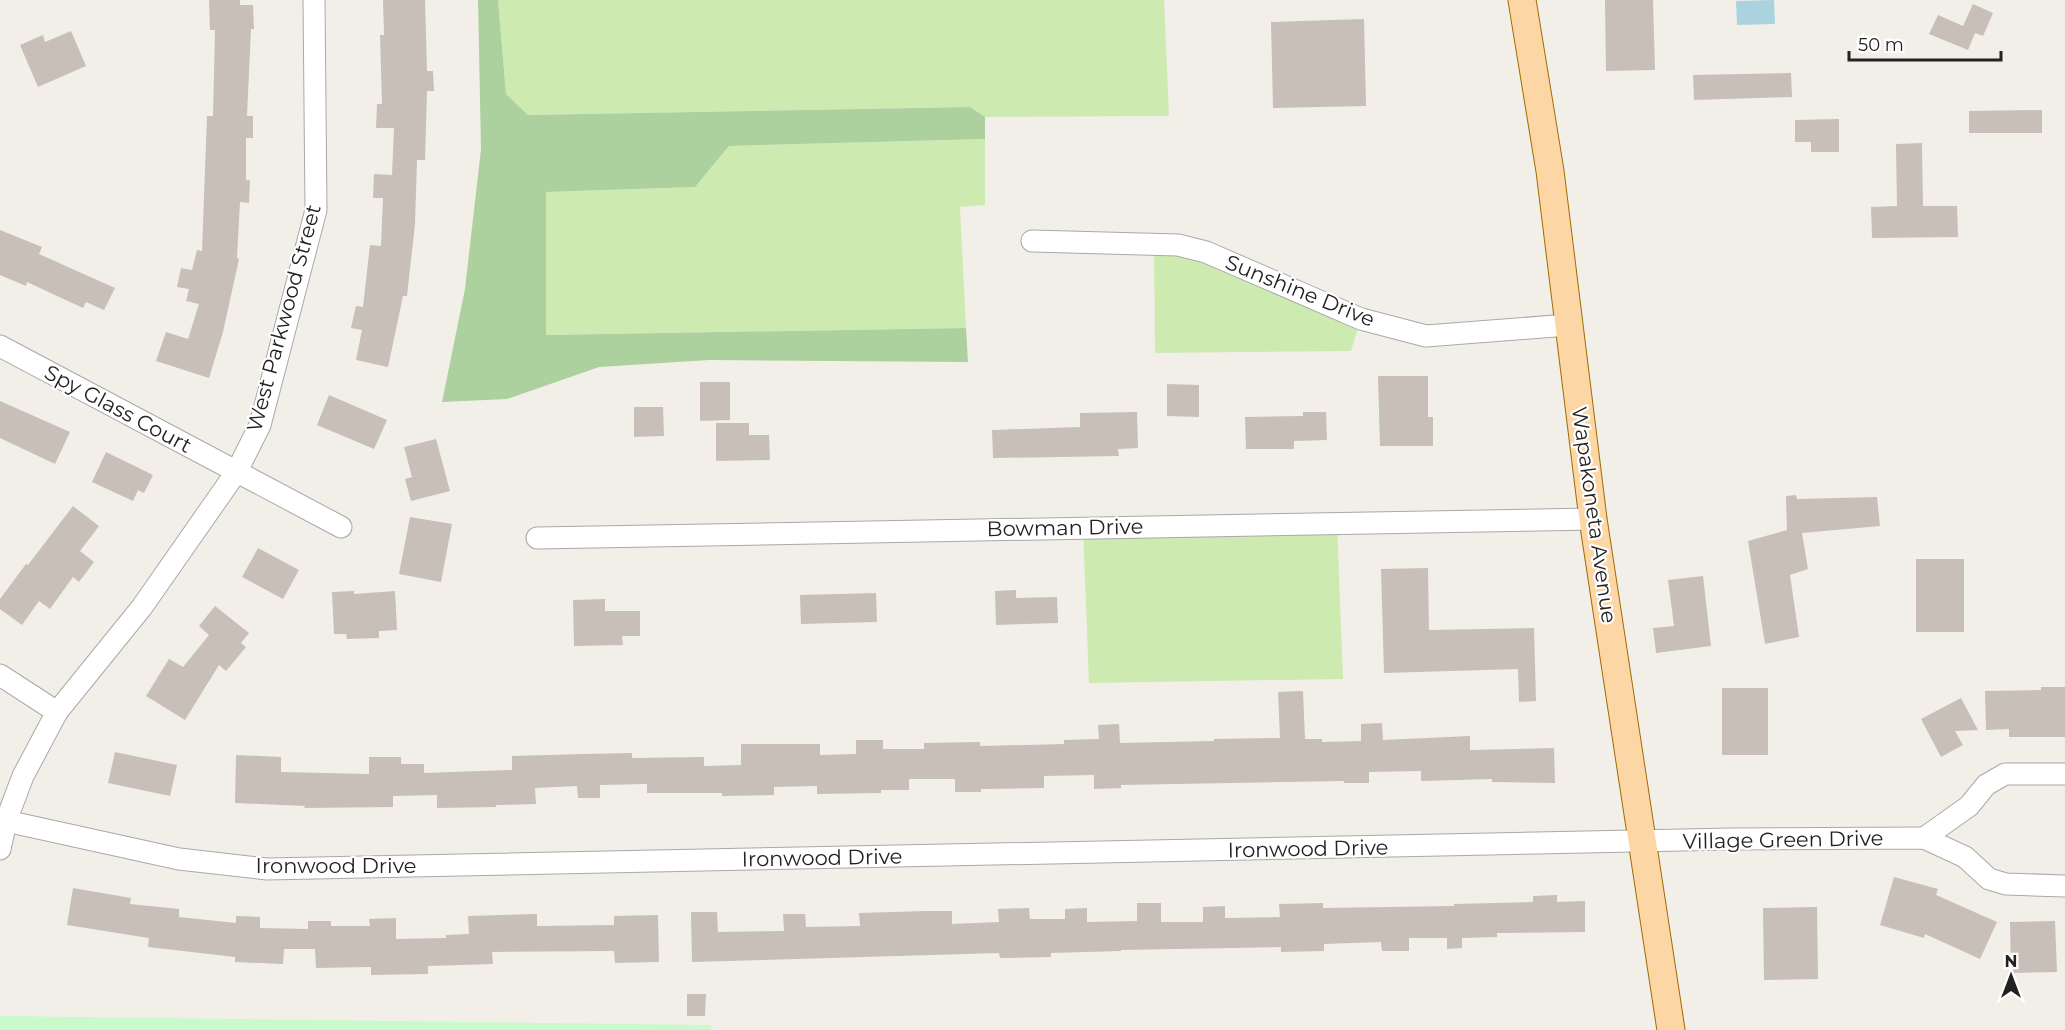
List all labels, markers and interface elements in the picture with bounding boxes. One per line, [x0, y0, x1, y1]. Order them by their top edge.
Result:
scale bar [1849, 24, 2000, 62]
text: 50 m [1858, 34, 1904, 56]
street label: West Parkwood Street [241, 202, 326, 434]
street label: Sunshine Drive [1222, 249, 1378, 332]
street label: Spy Glass Court [40, 359, 196, 458]
street label: Wapakoneta Avenue [1567, 405, 1622, 625]
street label: Bowman Drive [987, 514, 1143, 541]
street label: Village Green Drive [1682, 825, 1884, 854]
street label: Ironwood Drive [1227, 835, 1389, 862]
street label: Ironwood Drive [741, 844, 903, 871]
street label: Ironwood Drive [256, 853, 416, 878]
north arrow [1981, 946, 2041, 1006]
text: N [2005, 952, 2017, 971]

